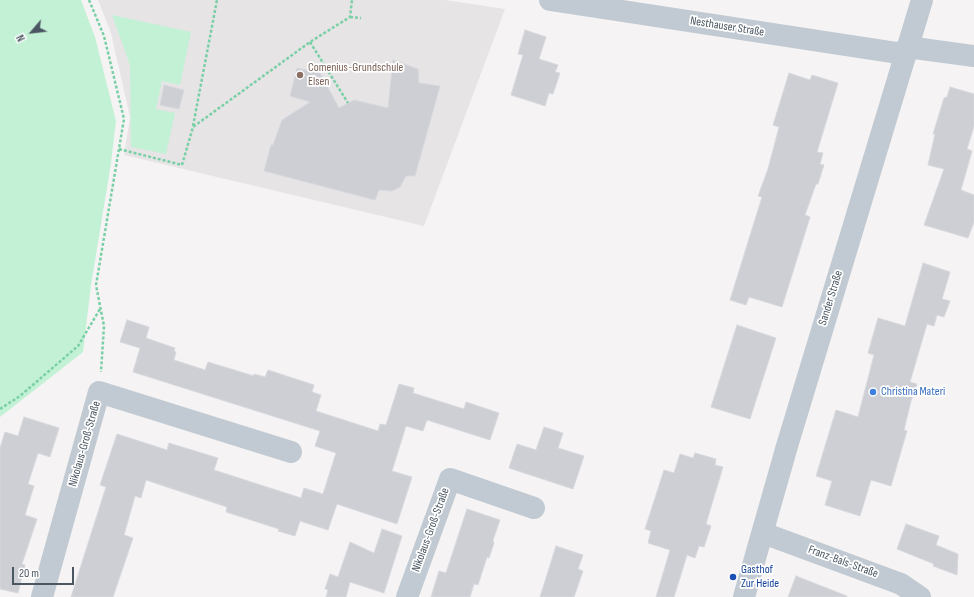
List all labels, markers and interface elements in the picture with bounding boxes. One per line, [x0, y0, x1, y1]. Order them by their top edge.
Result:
north arrow [12, 12, 52, 52]
street label: Nesthauser Straße [689, 14, 765, 40]
text: N [14, 32, 28, 44]
place label: Comenius-Grundschule Elsen [308, 61, 403, 89]
marker: Comenius-Grundschule Elsen [295, 70, 305, 80]
street label: Sander Straße [816, 269, 846, 327]
place label: Christina Materi [881, 385, 945, 399]
marker: Christina Materi [868, 387, 878, 397]
street label: Nikolaus-Groß-Straße [66, 400, 104, 488]
street label: Nikolaus-Groß-Straße [409, 486, 453, 574]
street label: Franz-Bals-Straße [806, 543, 880, 581]
scale bar [14, 559, 76, 585]
place label: Gasthof Zur Heide [741, 563, 779, 591]
text: 20 m [19, 566, 39, 581]
marker: Gasthof Zur Heide [728, 572, 738, 582]

